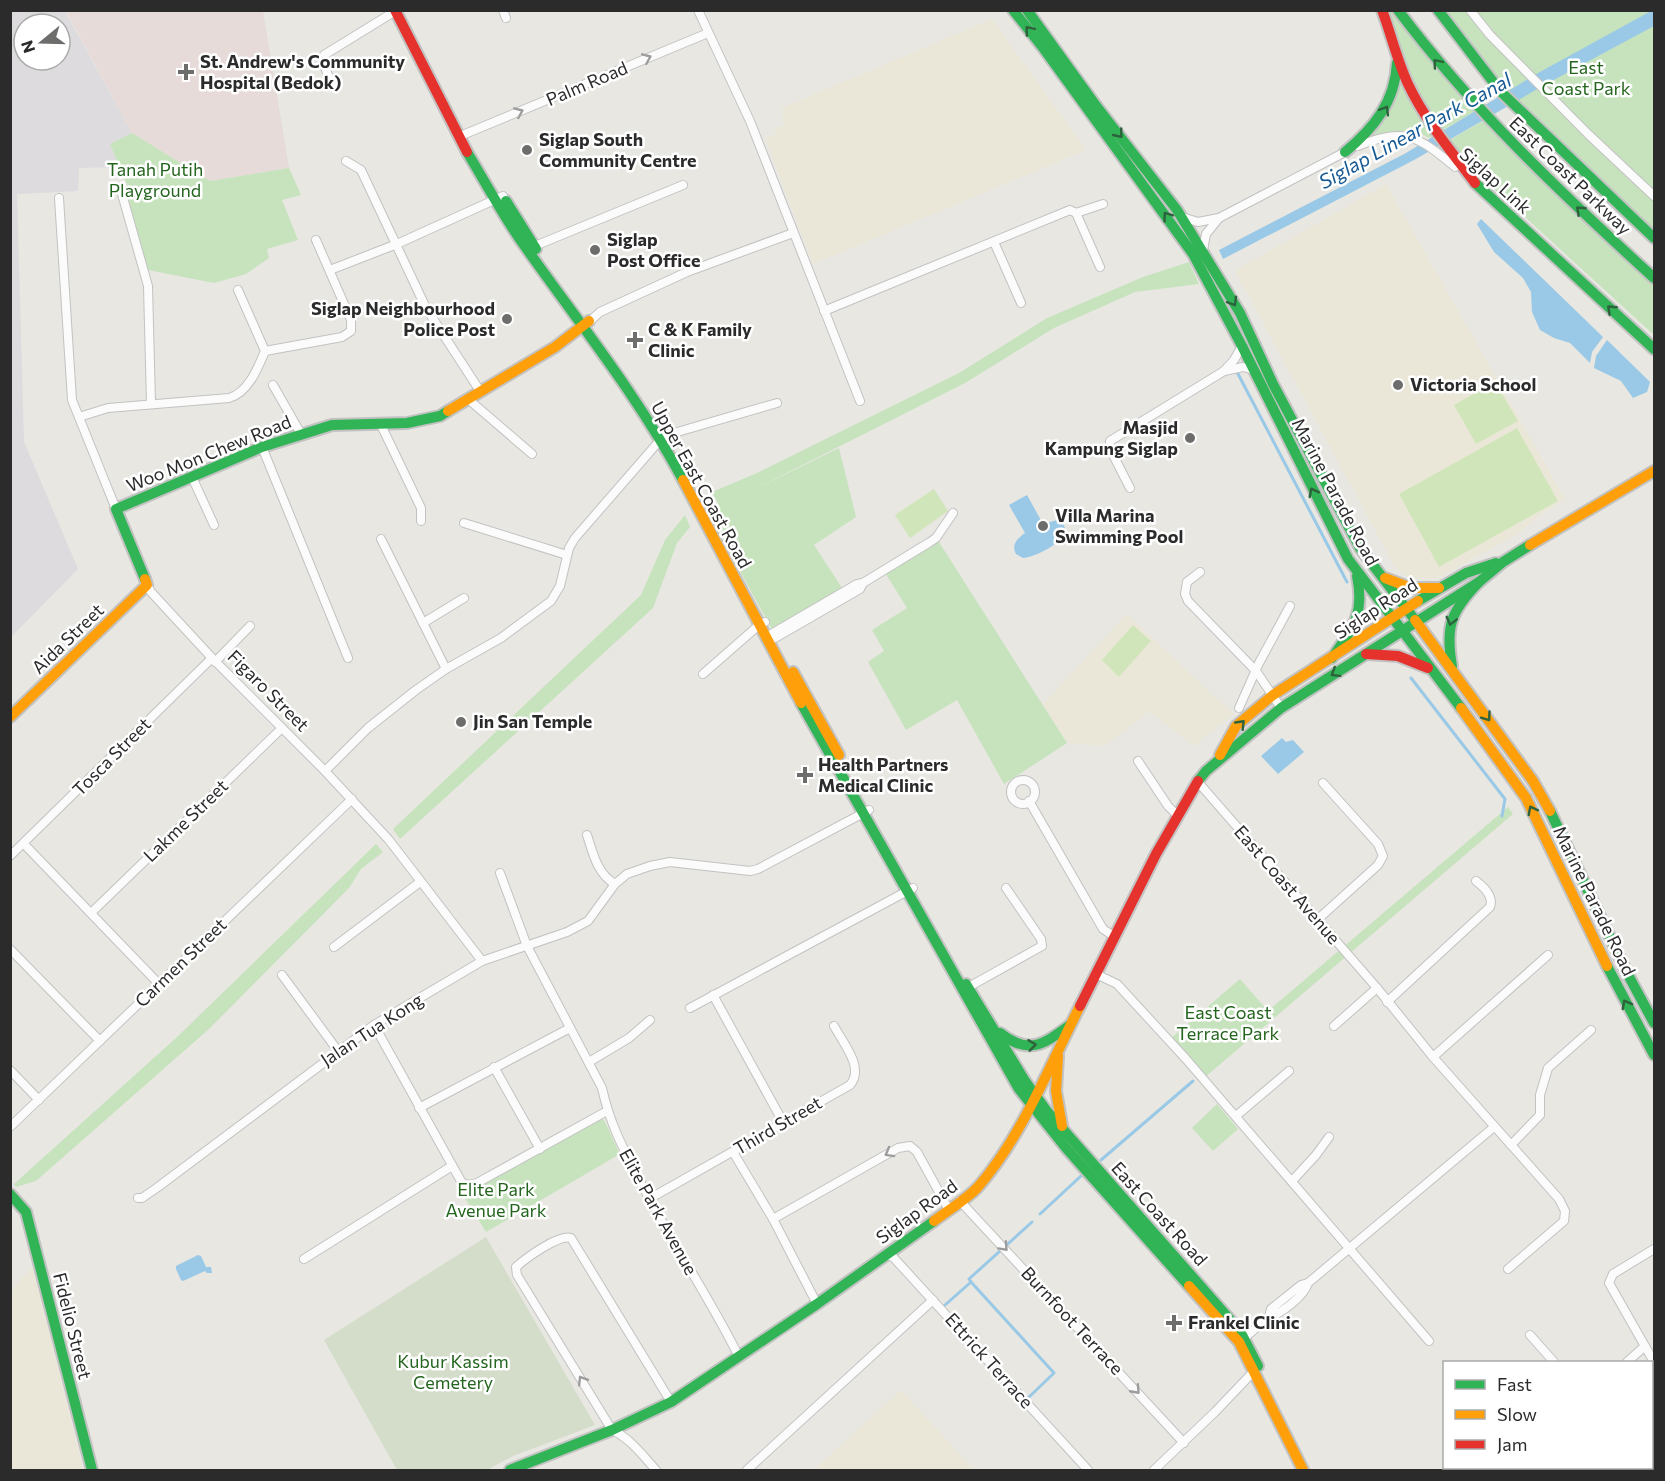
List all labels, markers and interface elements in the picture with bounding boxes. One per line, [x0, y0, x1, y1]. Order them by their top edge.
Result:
north arrow [12, 12, 72, 72]
one-way arrow [1025, 26, 1036, 37]
text: N [16, 38, 38, 56]
place label: St. Andrew's Community Hospital (Bedok) [200, 50, 405, 93]
one-way arrow [641, 53, 652, 65]
street label: Palm Road [543, 56, 631, 110]
park label: East Coast Park [1541, 56, 1631, 99]
one-way arrow [1433, 59, 1444, 70]
marker: St. Andrew's Community Hospital (Bedok) [177, 63, 195, 81]
water label: Siglap Linear Park Canal [1314, 67, 1516, 193]
one-way arrow [1377, 106, 1389, 116]
one-way arrow [513, 107, 524, 119]
street label: East Coast Parkway [1505, 111, 1636, 239]
one-way arrow [1111, 127, 1122, 138]
place label: Siglap South Community Centre [539, 128, 697, 171]
marker: Siglap South Community Centre [520, 143, 534, 157]
street label: Siglap Link [1456, 143, 1536, 218]
park label: Tanah Putih Playground [107, 158, 203, 201]
one-way arrow [1577, 206, 1587, 217]
one-way arrow [1163, 211, 1174, 222]
place label: Siglap Post Office [607, 228, 700, 271]
marker: Siglap Post Office [588, 243, 602, 257]
one-way arrow [1225, 296, 1237, 306]
place label: Siglap Neighbourhood Police Post [311, 297, 495, 340]
one-way arrow [1608, 305, 1618, 316]
marker: Siglap Neighbourhood Police Post [500, 312, 514, 326]
place label: C & K Family Clinic [648, 318, 752, 361]
marker: C & K Family Clinic [626, 331, 644, 349]
place label: Victoria School [1410, 373, 1537, 395]
marker: Victoria School [1391, 378, 1405, 392]
street label: Upper East Coast Road [647, 397, 757, 572]
street label: Woo Mon Chew Road [123, 410, 294, 496]
street label: Marine Parade Road [1288, 414, 1384, 569]
place label: Masjid Kampung Siglap [1045, 416, 1178, 459]
marker: Masjid Kampung Siglap [1183, 431, 1197, 445]
one-way arrow [1309, 488, 1321, 499]
place label: Villa Marina Swimming Pool [1055, 504, 1183, 547]
marker: Villa Marina Swimming Pool [1036, 519, 1050, 533]
street label: Siglap Road [1330, 573, 1421, 643]
street label: Aida Street [27, 599, 108, 678]
one-way arrow [1445, 616, 1458, 626]
street label: Figaro Street [223, 645, 314, 736]
one-way arrow [1331, 666, 1342, 677]
place label: Jin San Temple [473, 710, 592, 732]
one-way arrow [1480, 710, 1491, 721]
street label: Tosca Street [68, 713, 155, 800]
marker: Jin San Temple [454, 715, 468, 729]
one-way arrow [1233, 721, 1244, 732]
place label: Health Partners Medical Clinic [818, 753, 948, 796]
marker: Health Partners Medical Clinic [796, 766, 814, 784]
street label: Lakme Street [138, 775, 232, 866]
one-way arrow [1528, 805, 1539, 816]
street label: East Coast Avenue [1230, 820, 1345, 948]
street label: Marine Parade Road [1549, 822, 1641, 979]
street label: Carmen Street [130, 913, 231, 1011]
street label: Jalan Tua Kong [316, 988, 427, 1070]
one-way arrow [1622, 1000, 1633, 1010]
park label: East Coast Terrace Park [1177, 1001, 1280, 1044]
one-way arrow [1027, 1039, 1037, 1052]
street label: Third Street [730, 1091, 825, 1159]
street label: Elite Park Avenue [615, 1144, 703, 1279]
one-way arrow [885, 1146, 895, 1157]
street label: East Coast Road [1107, 1157, 1212, 1270]
street label: Siglap Road [871, 1174, 961, 1248]
park label: Elite Park Avenue Park [445, 1178, 547, 1221]
one-way arrow [997, 1240, 1008, 1251]
street label: Burnfoot Terrace [1017, 1262, 1128, 1379]
street label: Fidelio Street [49, 1270, 97, 1381]
street label: Ettrick Terrace [941, 1308, 1038, 1413]
place label: Frankel Clinic [1188, 1311, 1300, 1333]
marker: Frankel Clinic [1165, 1314, 1183, 1332]
park label: Kubur Kassim Cemetery [397, 1350, 509, 1393]
legend [1443, 1361, 1653, 1469]
text: Fast [1497, 1373, 1532, 1395]
one-way arrow [577, 1376, 589, 1386]
one-way arrow [1129, 1384, 1140, 1394]
text: Slow [1497, 1403, 1537, 1425]
text: Jam [1497, 1433, 1527, 1455]

